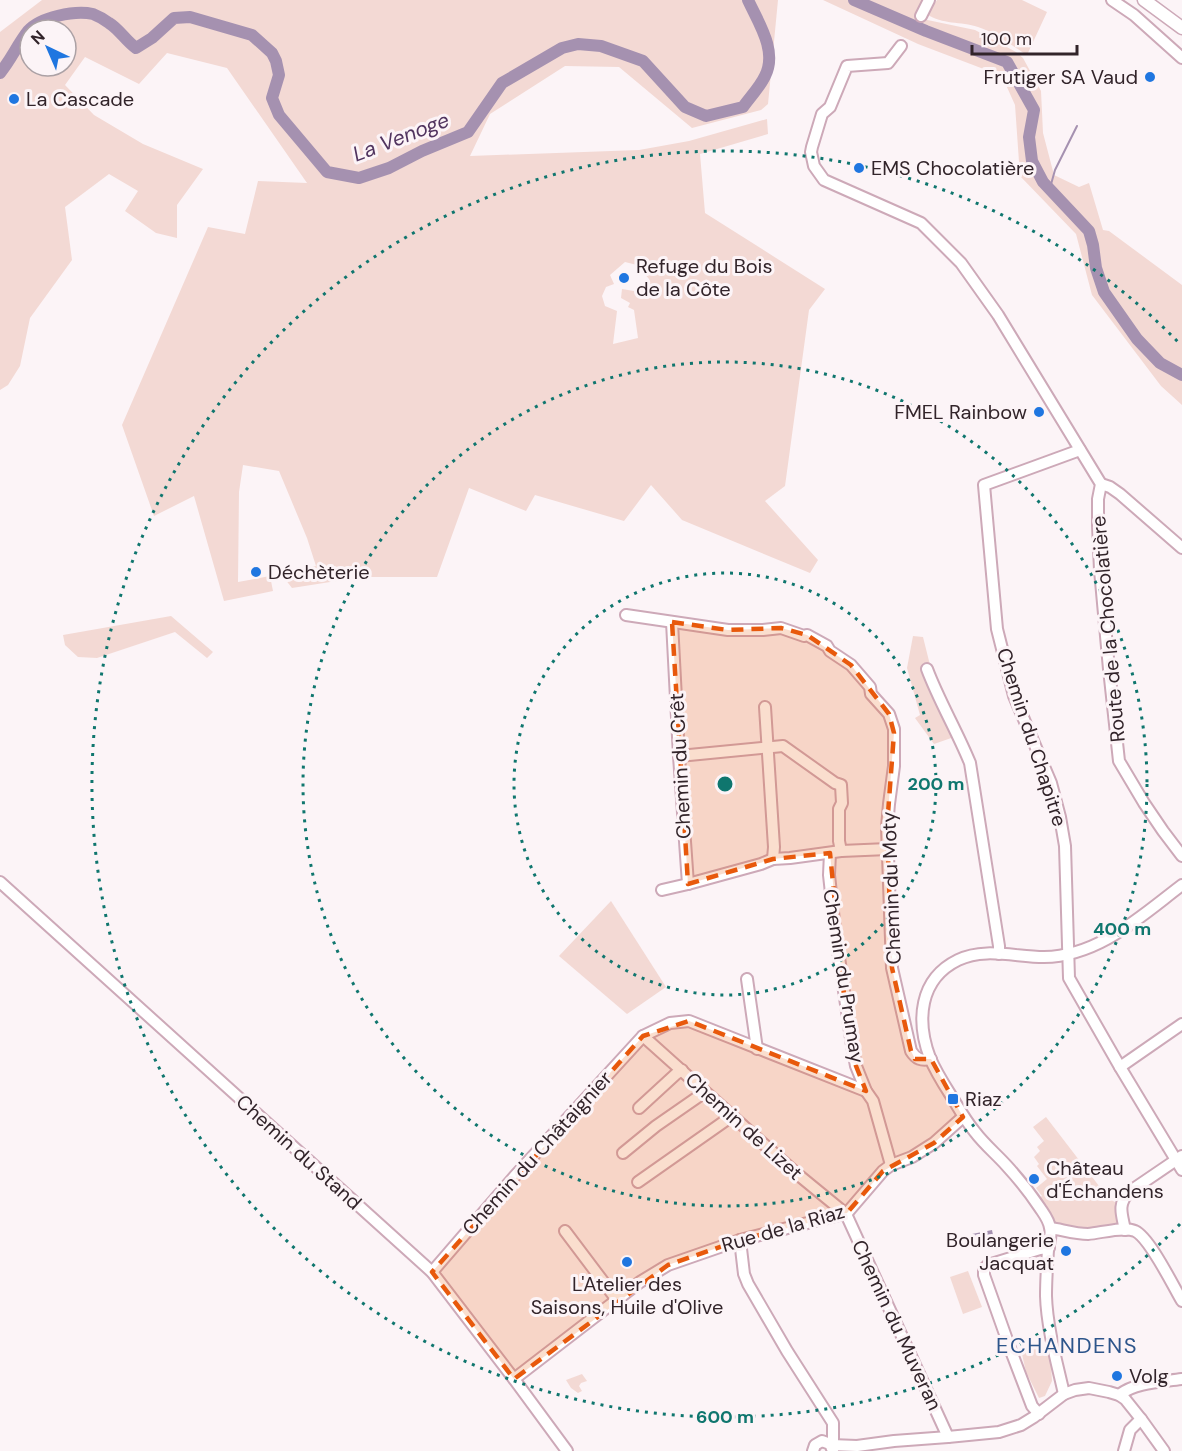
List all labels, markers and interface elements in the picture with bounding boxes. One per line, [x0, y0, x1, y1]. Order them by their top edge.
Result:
north arrow [18, 18, 78, 78]
scale bar [972, 18, 1077, 56]
text: N [26, 26, 49, 49]
text: 100 m [981, 27, 1032, 51]
place label: Frutiger SA Vaud [984, 64, 1138, 90]
marker: Frutiger SA Vaud [1143, 70, 1157, 84]
place label: La Cascade [26, 86, 134, 112]
marker: La Cascade [7, 92, 21, 106]
water label: La Venoge [349, 106, 453, 168]
place label: EMS Chocolatière [871, 155, 1034, 181]
marker: EMS Chocolatière [852, 161, 866, 175]
place label: Refuge du Bois de la Côte [636, 253, 772, 302]
marker: Refuge du Bois de la Côte [617, 271, 631, 285]
place label: FMEL Rainbow [894, 399, 1027, 425]
marker: FMEL Rainbow [1032, 405, 1046, 419]
street label: Route de la Chocolatière [1085, 515, 1131, 743]
place label: Déchèterie [268, 559, 370, 585]
marker: Déchèterie [249, 565, 263, 579]
street label: Chemin du Chapitre [991, 644, 1073, 830]
street label: Chemin du Crêt [663, 692, 697, 840]
text: 200 m [908, 772, 964, 796]
centre of rings [715, 774, 735, 794]
street label: Chemin du Moty [875, 811, 907, 965]
street label: Chemin du Prumay [817, 887, 871, 1065]
text: 400 m [1093, 917, 1151, 941]
street label: Chemin du Châtaignier [456, 1065, 618, 1241]
street label: Chemin de Lizet [680, 1066, 808, 1186]
place label: Riaz [965, 1086, 1002, 1112]
street label: Chemin du Stand [231, 1089, 367, 1215]
marker: Riaz [946, 1092, 960, 1106]
place label: Château d'Échandens [1046, 1155, 1164, 1204]
marker: Château d'Échandens [1027, 1172, 1041, 1186]
street label: Rue de la Riaz [719, 1198, 847, 1258]
place label: Boulangerie Jacquat [946, 1227, 1054, 1276]
street label: Chemin du Muveran [846, 1235, 948, 1415]
marker: Boulangerie Jacquat [1059, 1244, 1073, 1258]
marker: L'Atelier des Saisons, Huile d'Olive [620, 1255, 634, 1269]
place label: L'Atelier des Saisons, Huile d'Olive [531, 1271, 723, 1320]
district label: ECHANDENS [996, 1331, 1138, 1360]
place label: Volg [1129, 1363, 1169, 1389]
marker: Volg [1110, 1369, 1124, 1383]
text: 600 m [696, 1405, 754, 1429]

